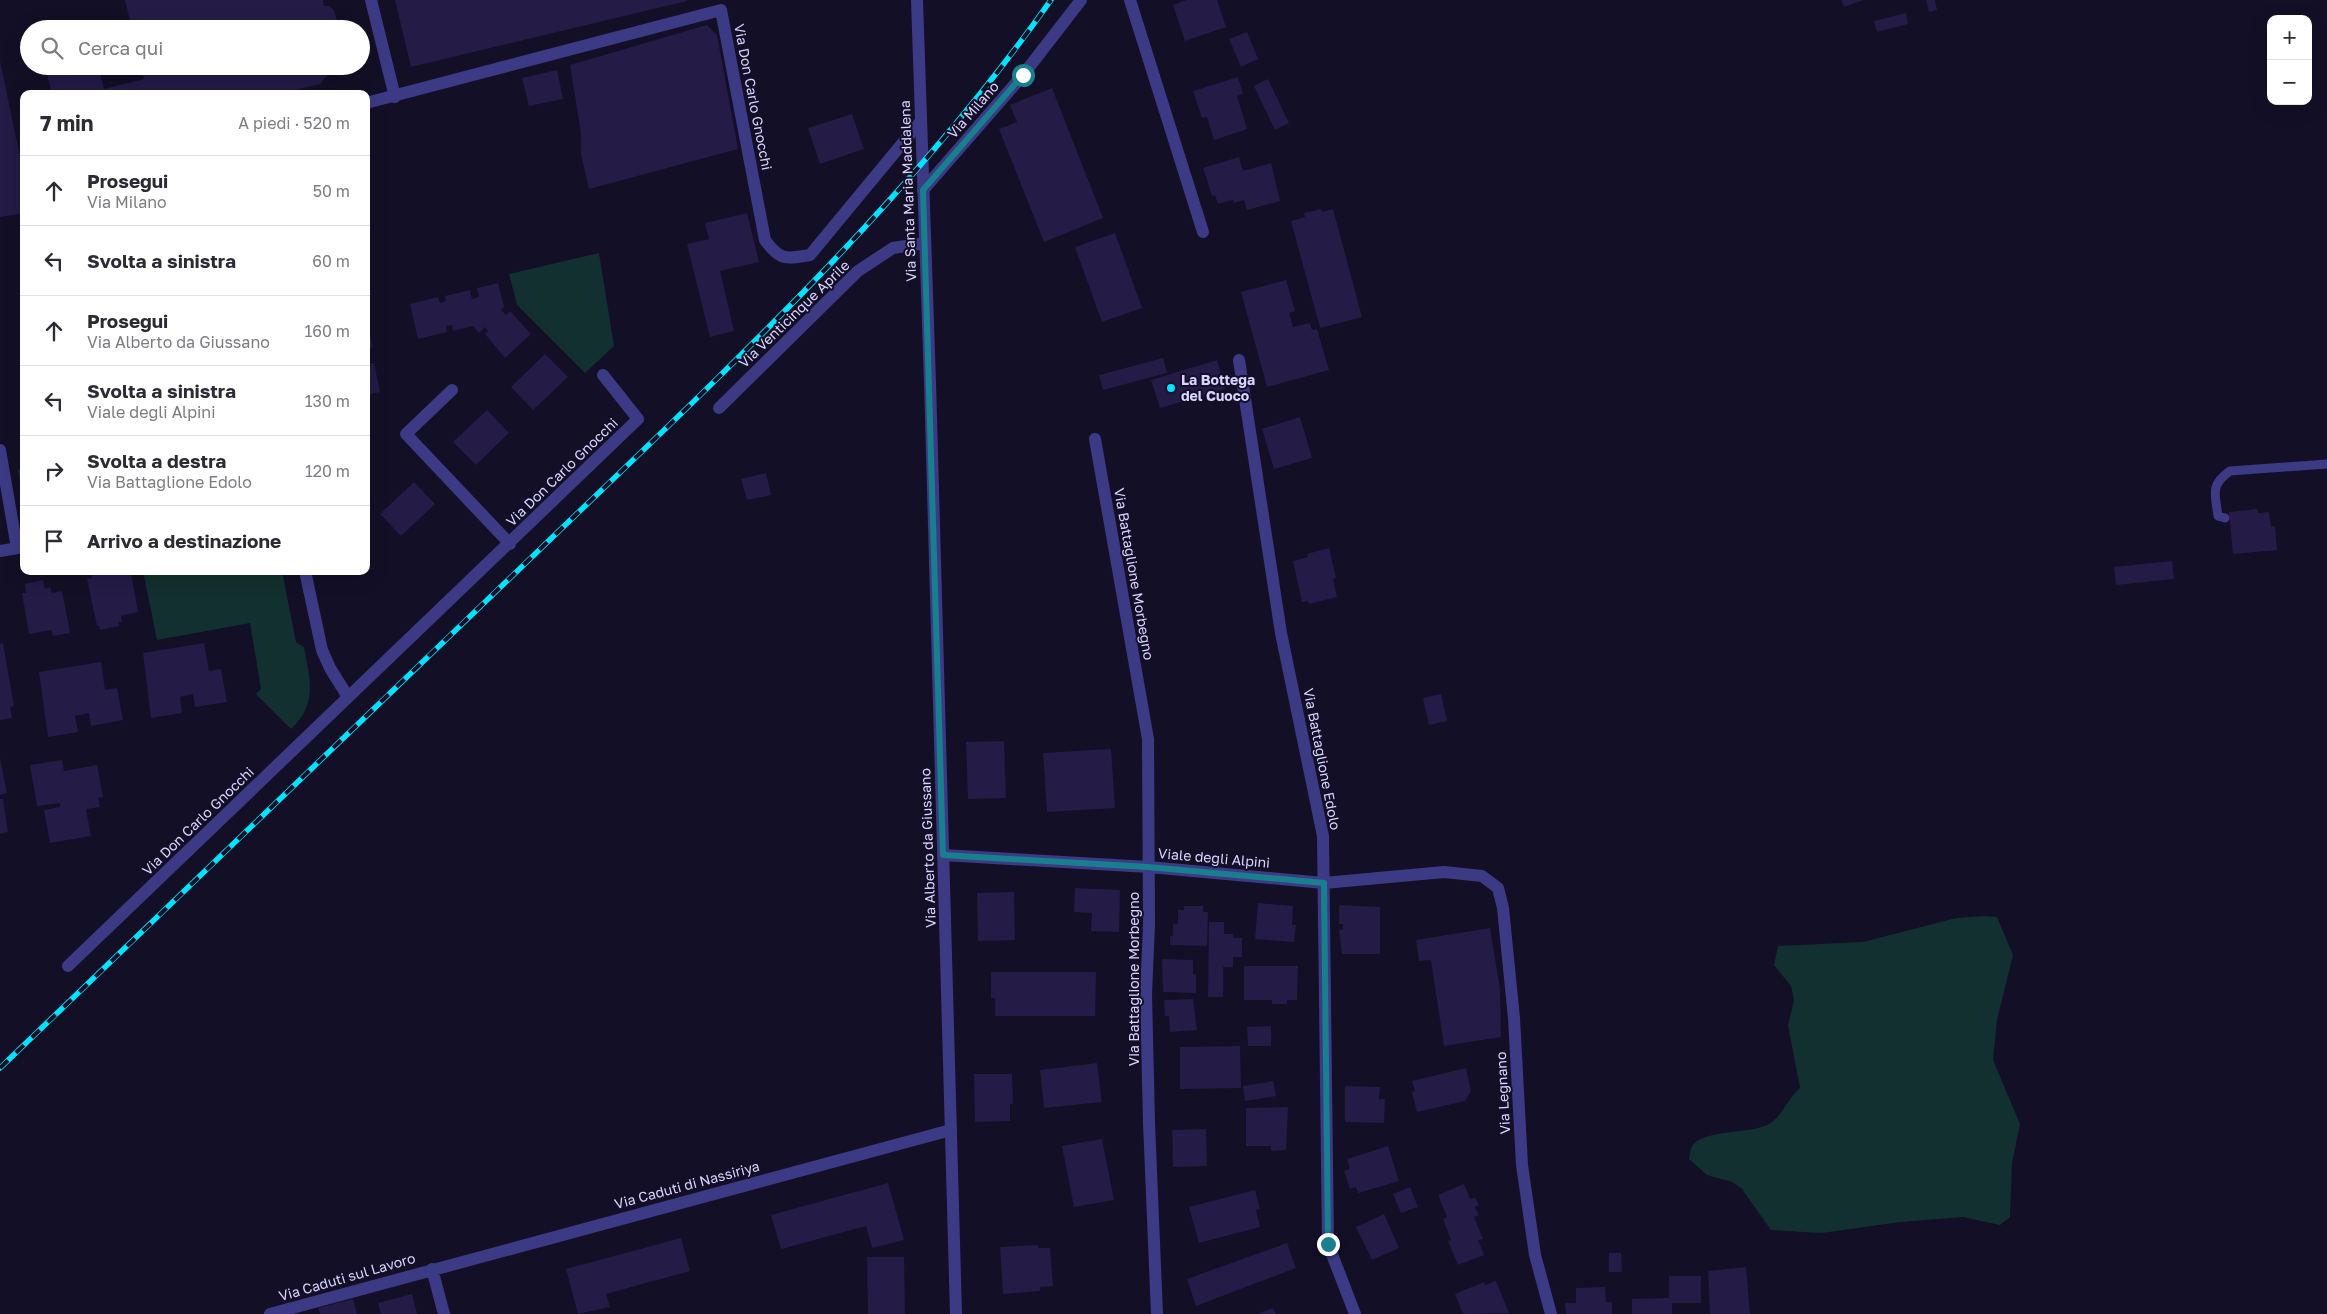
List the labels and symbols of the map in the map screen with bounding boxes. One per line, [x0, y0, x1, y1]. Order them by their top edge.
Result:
street label: Via Don Carlo Gnocchi [731, 22, 776, 171]
route start [1012, 64, 1035, 87]
street label: Via Milano [943, 78, 1002, 142]
street label: Via Santa Maria Maddalena [896, 100, 919, 282]
street label: Via Venticinque Aprile [735, 256, 853, 371]
place label: La Bottega del Cuoco [1181, 371, 1255, 404]
marker: La Bottega del Cuoco [1165, 382, 1177, 394]
street label: Via Don Carlo Gnocchi [502, 414, 621, 529]
street label: Via Battaglione Morbegno [1111, 487, 1158, 661]
street label: Via Battaglione Edolo [1300, 686, 1345, 831]
street label: Via Don Carlo Gnocchi [138, 763, 257, 878]
street label: Via Alberto da Giussano [916, 768, 939, 928]
street label: Viale degli Alpini [1157, 844, 1271, 871]
street label: Via Battaglione Morbegno [1125, 892, 1142, 1066]
street label: Via Legnano [1492, 1051, 1513, 1135]
street label: Via Caduti di Nassiriya [612, 1157, 761, 1212]
route end [1317, 1233, 1340, 1256]
street label: Via Caduti sul Lavoro [277, 1249, 417, 1304]

